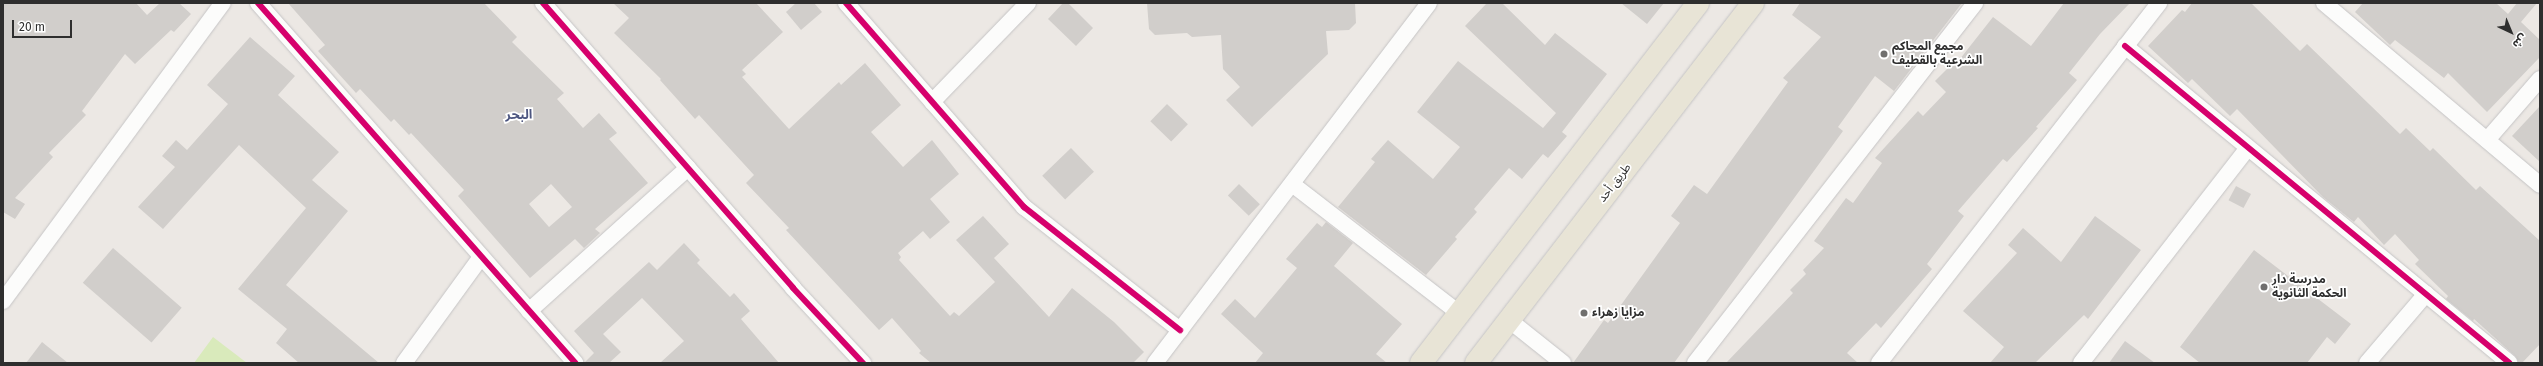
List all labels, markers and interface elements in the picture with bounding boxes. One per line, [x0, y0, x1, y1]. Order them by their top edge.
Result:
scale bar [14, 12, 74, 38]
north arrow [2491, 12, 2531, 52]
text: 20 m [19, 20, 45, 34]
text: ش [2510, 31, 2530, 51]
place label: مجمع المحاكم الشرعية بالقطيف [1892, 40, 1982, 68]
marker: مجمع المحاكم الشرعية بالقطيف [1879, 49, 1889, 59]
district label: البحر [506, 107, 532, 123]
street label: طريق أحد [1595, 161, 1635, 205]
place label: مدرسة دار الحكمة الثانوية [2272, 273, 2346, 301]
marker: مدرسة دار الحكمة الثانوية [2259, 282, 2269, 292]
place label: مزايا زهراء [1592, 306, 1644, 320]
marker: مزايا زهراء [1579, 308, 1589, 318]

